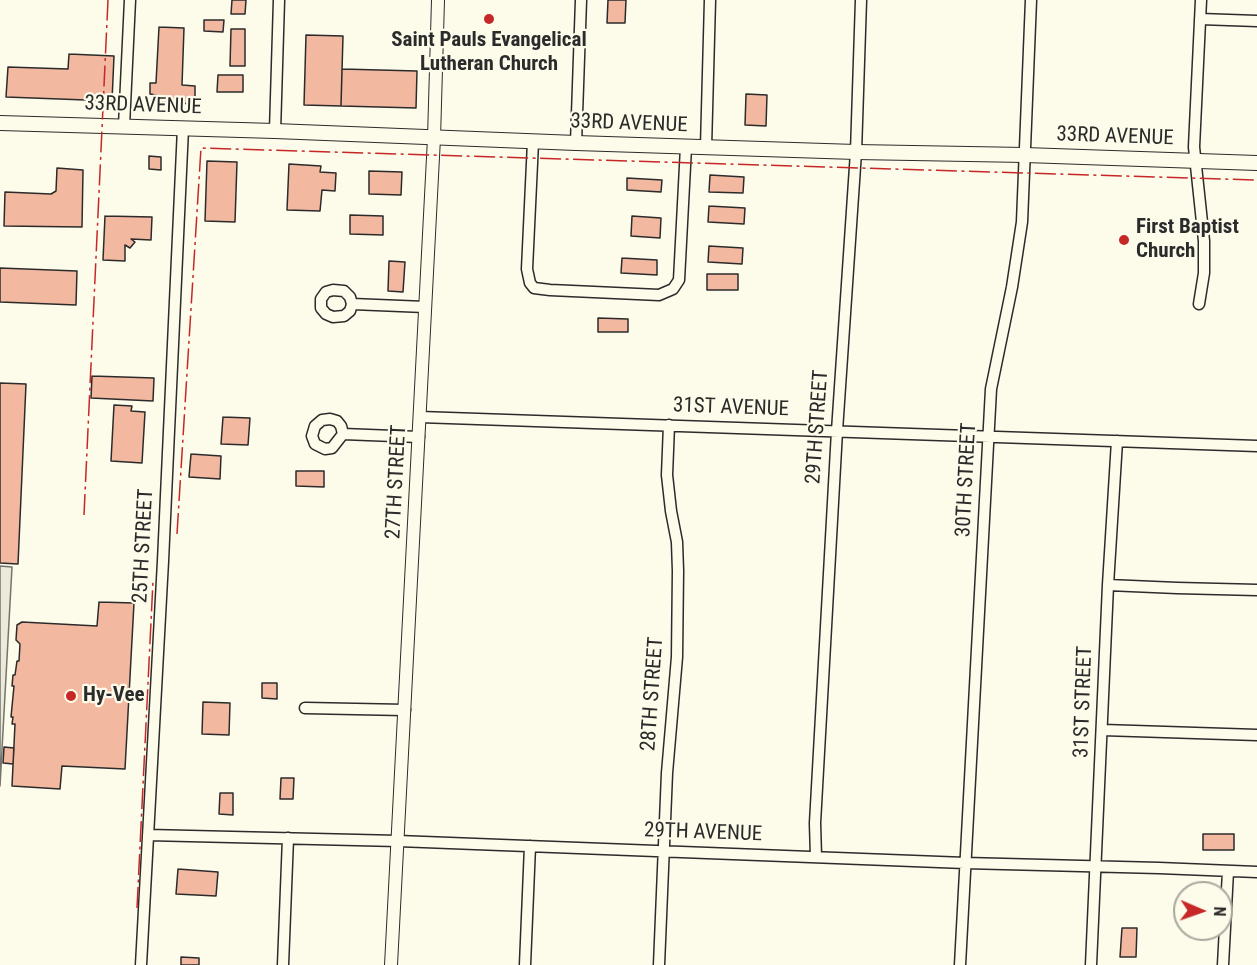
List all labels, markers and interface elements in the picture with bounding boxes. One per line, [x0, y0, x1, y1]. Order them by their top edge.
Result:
marker: Saint Pauls Evangelical Lutheran Church [482, 12, 496, 26]
place label: Saint Pauls Evangelical Lutheran Church [391, 28, 587, 78]
street label: 33RD AVENUE [84, 91, 202, 121]
street label: 33RD AVENUE [570, 109, 688, 139]
street label: 33RD AVENUE [1056, 122, 1174, 152]
place label: First Baptist Church [1136, 215, 1239, 265]
marker: First Baptist Church [1117, 233, 1131, 247]
street label: 29TH STREET [801, 369, 835, 485]
street label: 31ST AVENUE [673, 393, 789, 423]
street label: 30TH STREET [951, 422, 983, 538]
street label: 27TH STREET [381, 424, 413, 540]
street label: 25TH STREET [128, 488, 160, 604]
street label: 28TH STREET [636, 636, 670, 752]
street label: 31ST STREET [1069, 645, 1099, 759]
place label: Hy-Vee [83, 683, 145, 709]
marker: Hy-Vee [64, 689, 78, 703]
street label: 29TH AVENUE [644, 818, 762, 848]
north arrow [1173, 881, 1233, 941]
text: N [1210, 906, 1229, 917]

